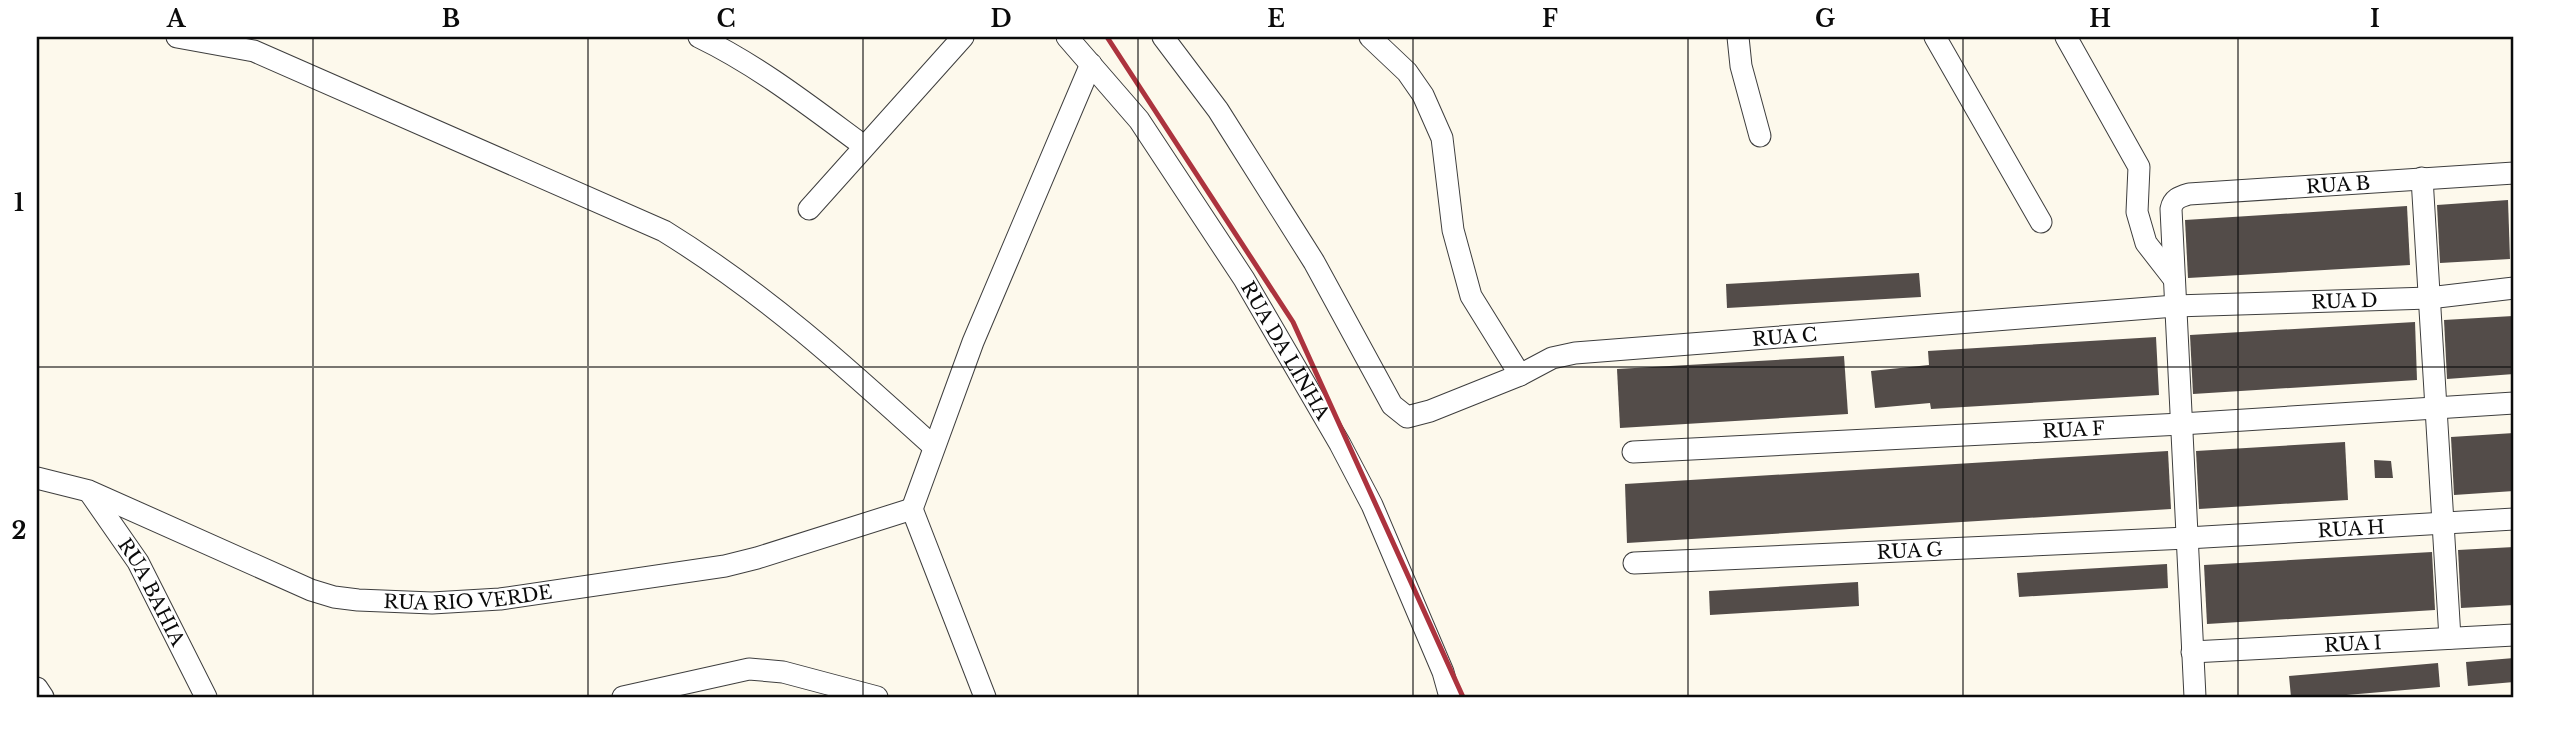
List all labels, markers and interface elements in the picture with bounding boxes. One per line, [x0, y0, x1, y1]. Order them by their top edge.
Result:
text: A [166, 5, 187, 33]
text: B [442, 5, 460, 33]
text: C [717, 5, 735, 33]
text: D [990, 5, 1012, 33]
text: E [1267, 5, 1285, 33]
text: F [1542, 5, 1558, 33]
text: G [1815, 5, 1835, 33]
text: H [2089, 5, 2111, 33]
text: I [2370, 5, 2380, 33]
street label: RUA B [2305, 171, 2371, 198]
text: 1 [14, 189, 24, 217]
street label: RUA DA LINHA [1236, 277, 1334, 424]
street label: RUA D [2311, 289, 2378, 314]
street label: RUA C [1751, 323, 1818, 351]
street label: RUA F [2042, 417, 2105, 443]
street label: RUA H [2317, 516, 2385, 542]
text: 2 [12, 517, 26, 545]
street label: RUA BAHIA [113, 534, 189, 650]
street label: RUA G [1876, 538, 1944, 564]
street label: RUA RIO VERDE [383, 581, 554, 615]
street label: RUA I [2324, 631, 2382, 657]

